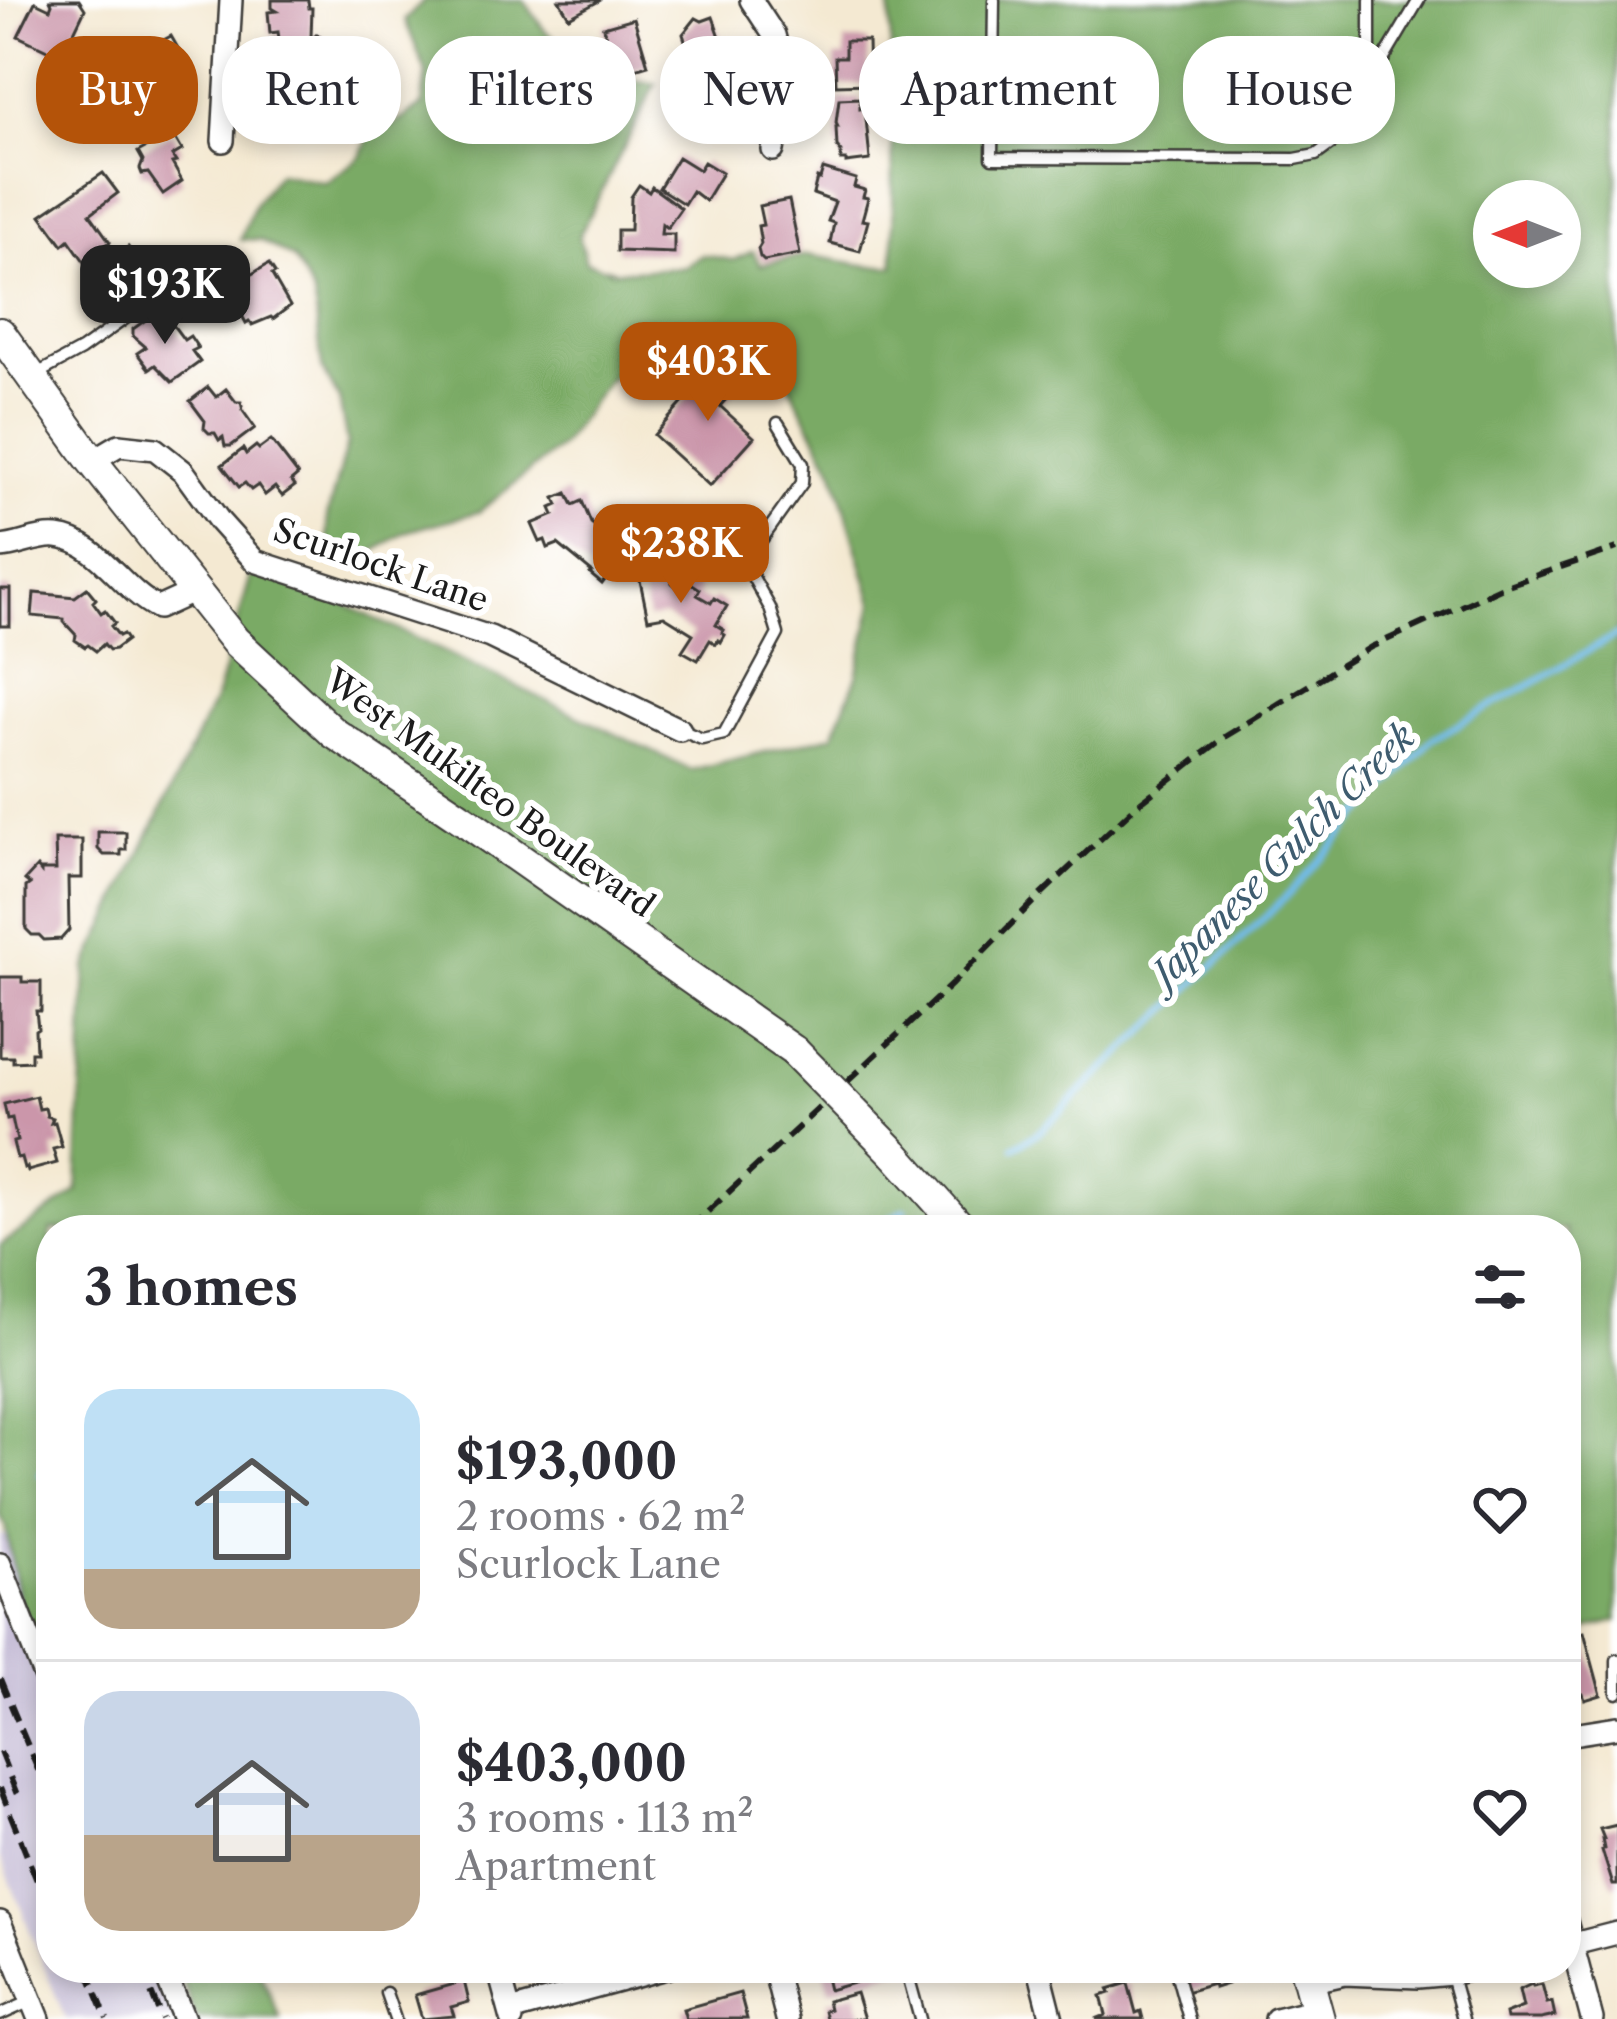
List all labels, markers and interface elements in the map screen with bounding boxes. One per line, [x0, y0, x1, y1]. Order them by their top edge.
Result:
chip: Buy [36, 36, 198, 144]
chip: Rent [222, 36, 401, 144]
chip: Filters [425, 36, 636, 144]
chip: New [660, 36, 835, 144]
chip: Apartment [859, 36, 1159, 144]
chip: House [1183, 36, 1395, 144]
north arrow [1473, 180, 1581, 288]
map controls [1473, 180, 1581, 288]
pin: $193K [81, 245, 249, 347]
text: $193K [107, 260, 223, 308]
pin: $403K [624, 322, 792, 424]
text: $403K [647, 337, 769, 385]
pin: $238K [597, 504, 765, 606]
street label: Scurlock Lane [268, 509, 494, 621]
text: $238K [620, 519, 742, 567]
street label: West Mukilteo Boulevard [317, 659, 663, 926]
water label: Japanese Gulch Creek [1135, 714, 1424, 1003]
icon: filters [1467, 1254, 1533, 1320]
text: 3 homes [84, 1256, 298, 1318]
text: $193,000 [456, 1430, 678, 1492]
icon: home [180, 1437, 324, 1581]
icon: heart [1467, 1476, 1533, 1542]
text: 2 rooms · 62 m² [456, 1492, 746, 1540]
text: Scurlock Lane [456, 1540, 721, 1588]
text: $403,000 [456, 1732, 687, 1794]
icon: home [180, 1739, 324, 1883]
icon: heart [1467, 1778, 1533, 1844]
text: 3 rooms · 113 m² [456, 1794, 754, 1842]
text: Apartment [456, 1842, 656, 1890]

